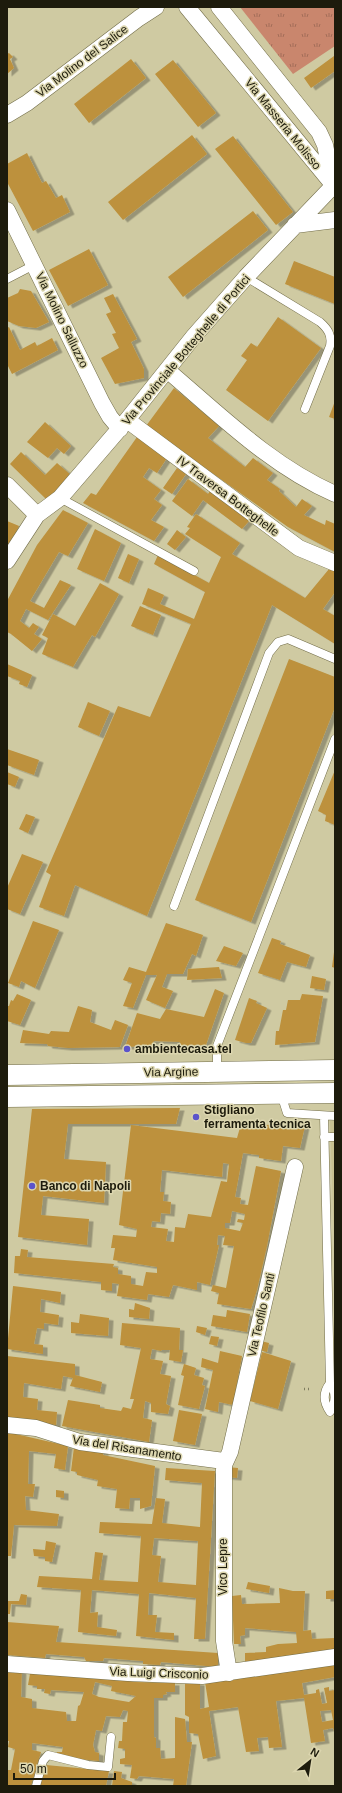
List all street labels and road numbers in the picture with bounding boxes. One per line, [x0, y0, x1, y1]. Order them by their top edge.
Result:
street label: Via Molino del Salice [33, 22, 131, 100]
street label: Via Masseria Molisso [242, 76, 324, 173]
street label: Via Molino Salluzzo [33, 270, 91, 370]
street label: Via Provinciale Botteghelle di Portici [119, 272, 253, 428]
street label: IV Traversa Botteghelle [174, 453, 282, 539]
street label: Via Argine [144, 1065, 199, 1079]
street label: Via Teofilo Santi [245, 1272, 277, 1358]
street label: Via del Risanamento [71, 1432, 183, 1464]
street label: Vico Lepre [216, 1538, 230, 1596]
street label: Via Luigi Crisconio [109, 1664, 209, 1682]

